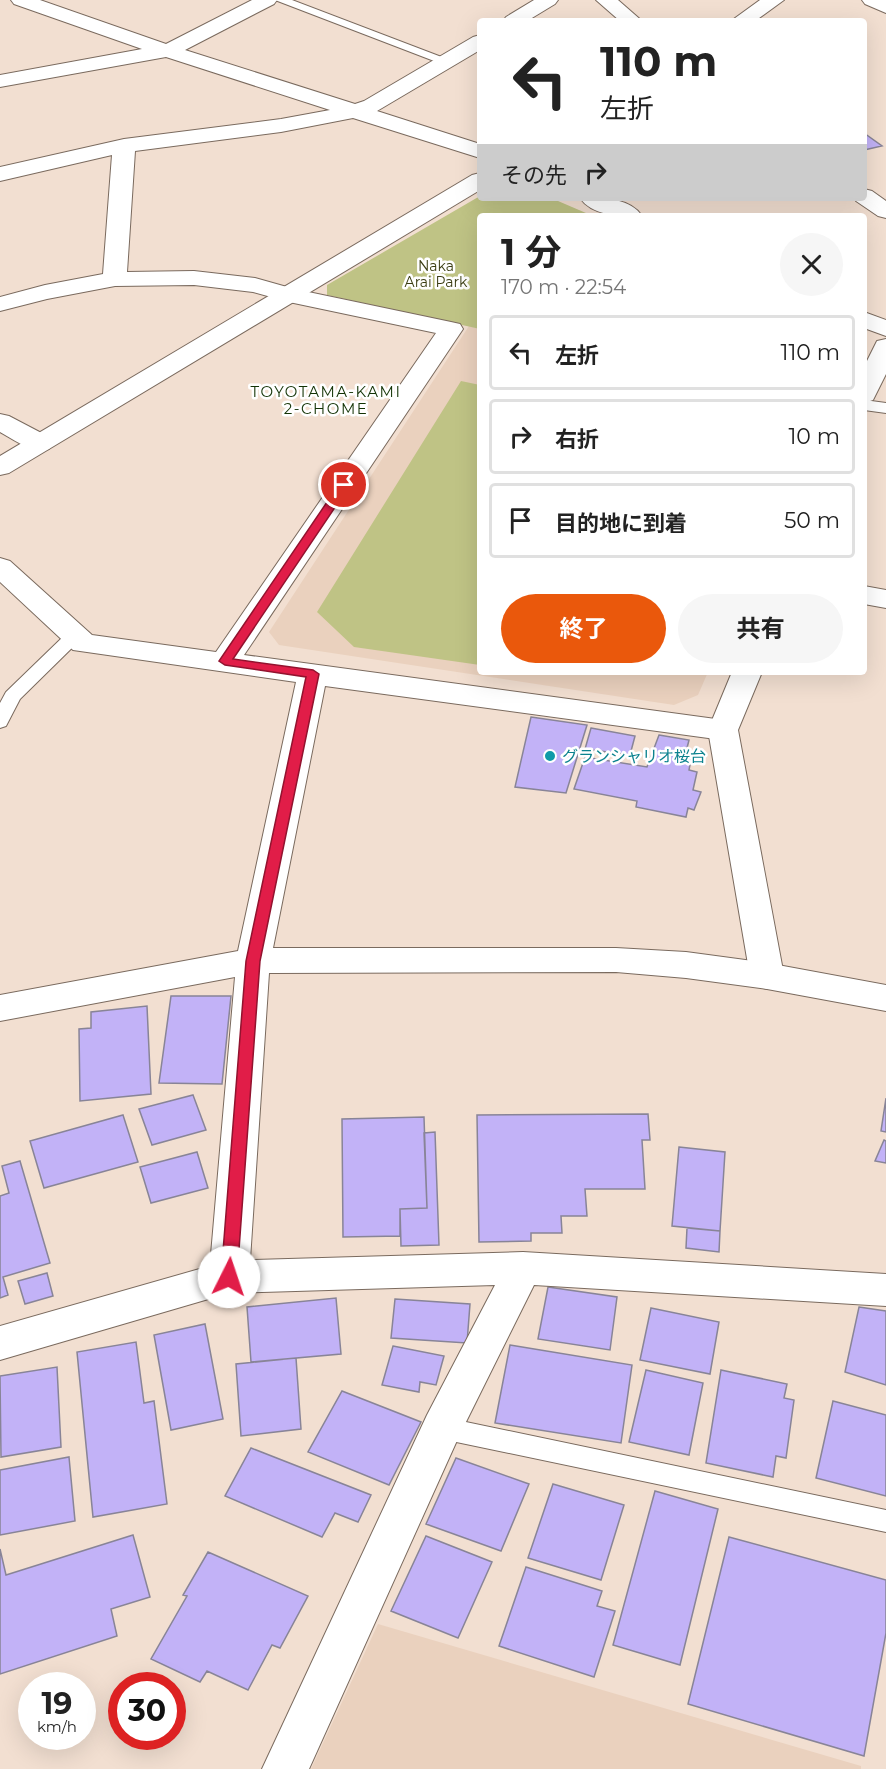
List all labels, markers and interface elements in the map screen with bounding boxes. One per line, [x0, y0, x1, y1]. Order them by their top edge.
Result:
text: 110 m [600, 35, 717, 87]
icon: left [501, 42, 579, 120]
text: 左折 [600, 92, 654, 125]
icon: right [579, 156, 612, 189]
text: その先 [501, 162, 567, 189]
text: 1 分 [501, 230, 561, 274]
button: close [780, 233, 843, 296]
park label: Naka Arai Park [405, 257, 468, 291]
text: 170 m · 22:54 [501, 275, 626, 299]
icon: left [504, 336, 537, 369]
text: 110 m [780, 339, 840, 366]
text: 左折 [555, 342, 599, 369]
district label: TOYOTAMA-KAMI 2-CHOME [251, 382, 401, 418]
icon: right [504, 420, 537, 453]
text: 10 m [788, 423, 840, 450]
text: 右折 [555, 426, 599, 453]
pin [318, 459, 369, 510]
icon: arrive [327, 468, 360, 501]
icon: arrive [504, 504, 537, 537]
text: 50 m [784, 507, 840, 534]
text: 目的地に到着 [555, 510, 687, 537]
button: 終了 [501, 594, 666, 663]
button: 共有 [678, 594, 843, 663]
place label: グランシャリオ桜台 [562, 747, 706, 766]
marker: グランシャリオ桜台 [543, 749, 557, 763]
position arrow [197, 1245, 261, 1309]
speed limit sign: 30 [108, 1672, 186, 1750]
text: 19 [42, 1685, 72, 1722]
text: km/h [37, 1717, 77, 1736]

